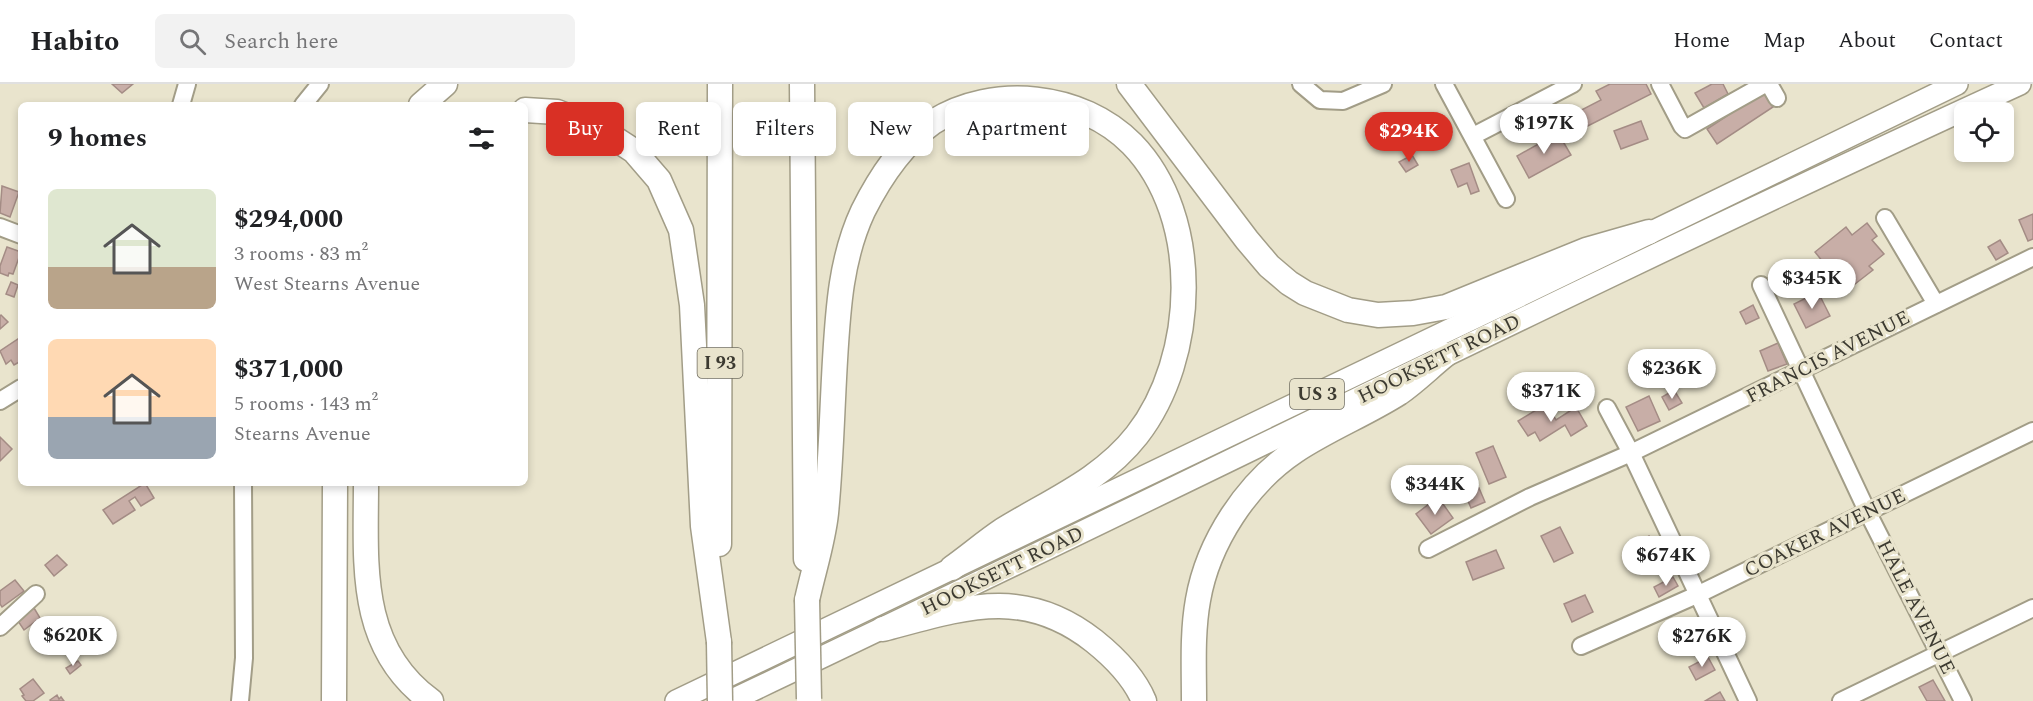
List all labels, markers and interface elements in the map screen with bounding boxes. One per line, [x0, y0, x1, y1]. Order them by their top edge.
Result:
search box [155, 14, 575, 68]
text: Habito [30, 20, 119, 63]
icon: search [176, 25, 209, 58]
text: Search here [224, 25, 338, 58]
text: Home [1673, 25, 1730, 57]
text: Map [1763, 25, 1805, 57]
text: About [1838, 25, 1896, 57]
text: Contact [1929, 25, 2003, 57]
chip: Buy [546, 102, 624, 156]
chip: Rent [636, 102, 721, 156]
chip: Filters [733, 102, 836, 156]
chip: New [848, 102, 933, 156]
chip: Apartment [945, 102, 1089, 156]
map controls [1954, 102, 2014, 162]
button: locate [1954, 102, 2014, 162]
pin: $197K [1502, 104, 1586, 155]
text: $197K [1514, 108, 1574, 138]
pin: $294K [1367, 112, 1451, 163]
text: $294K [1379, 116, 1439, 146]
text: 9 homes [48, 118, 147, 158]
icon: filters [465, 122, 498, 155]
text: $294,000 [234, 199, 343, 239]
icon: home [96, 213, 168, 285]
text: 3 rooms · 83 m² [234, 239, 368, 269]
pin: $345K [1770, 259, 1854, 310]
text: $345K [1782, 263, 1842, 293]
text: West Stearns Avenue [234, 269, 420, 299]
street label: FRANCIS AVENUE [1741, 303, 1915, 411]
street label: HOOKSETT ROAD [1352, 307, 1526, 411]
road number: I 93 [698, 348, 742, 378]
text: $371,000 [234, 349, 343, 389]
pin: $236K [1630, 349, 1714, 400]
text: $236K [1642, 353, 1702, 383]
icon: home [96, 363, 168, 435]
pin: $371K [1509, 372, 1593, 423]
text: $371K [1521, 376, 1581, 406]
road number: US 3 [1290, 379, 1344, 409]
text: 5 rooms · 143 m² [234, 389, 378, 419]
text: Stearns Avenue [234, 419, 371, 449]
pin: $344K [1393, 465, 1477, 516]
text: $344K [1405, 469, 1465, 499]
street label: COAKER AVENUE [1739, 481, 1911, 585]
street label: HOOKSETT ROAD [915, 519, 1089, 623]
street label: HALE AVENUE [1869, 534, 1963, 680]
pin: $674K [1624, 536, 1708, 587]
text: $674K [1636, 540, 1696, 570]
pin: $620K [31, 616, 115, 667]
pin: $276K [1660, 617, 1744, 668]
text: $620K [43, 620, 103, 650]
text: $276K [1672, 621, 1732, 651]

